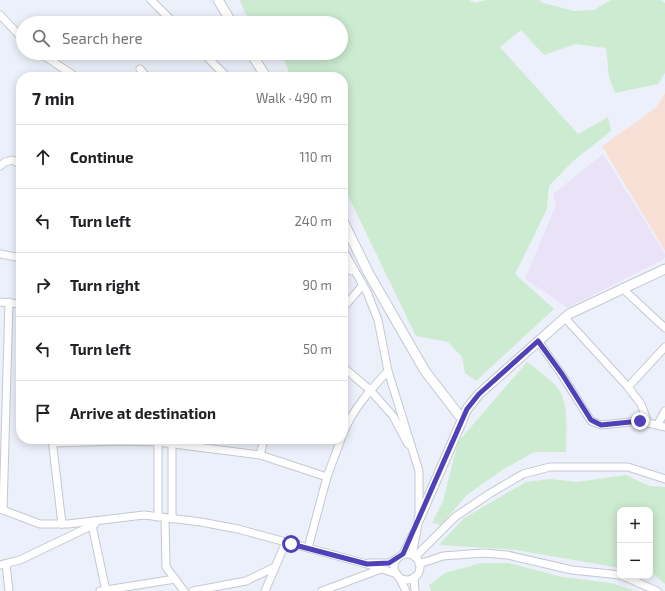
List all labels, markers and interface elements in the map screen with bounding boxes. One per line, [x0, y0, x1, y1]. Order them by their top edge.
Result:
search box [16, 16, 348, 60]
icon: search [30, 27, 52, 49]
text: Search here [62, 29, 143, 47]
text: 7 min [32, 88, 75, 108]
text: Walk · 490 m [256, 90, 332, 106]
icon: ahead [32, 146, 54, 168]
text: Continue [70, 148, 133, 166]
text: 110 m [300, 149, 332, 165]
icon: left [32, 210, 54, 232]
text: Turn left [70, 212, 131, 230]
text: 240 m [295, 213, 332, 229]
icon: right [32, 274, 54, 296]
text: Turn right [70, 276, 140, 294]
text: 90 m [302, 277, 332, 293]
icon: left [32, 338, 54, 360]
text: Turn left [70, 340, 131, 358]
text: 50 m [303, 341, 332, 357]
icon: arrive [32, 402, 54, 424]
text: Arrive at destination [70, 404, 216, 422]
route end [631, 412, 649, 430]
map controls [617, 507, 653, 579]
button: + [617, 507, 653, 543]
route start [282, 535, 300, 553]
button: − [617, 543, 653, 579]

